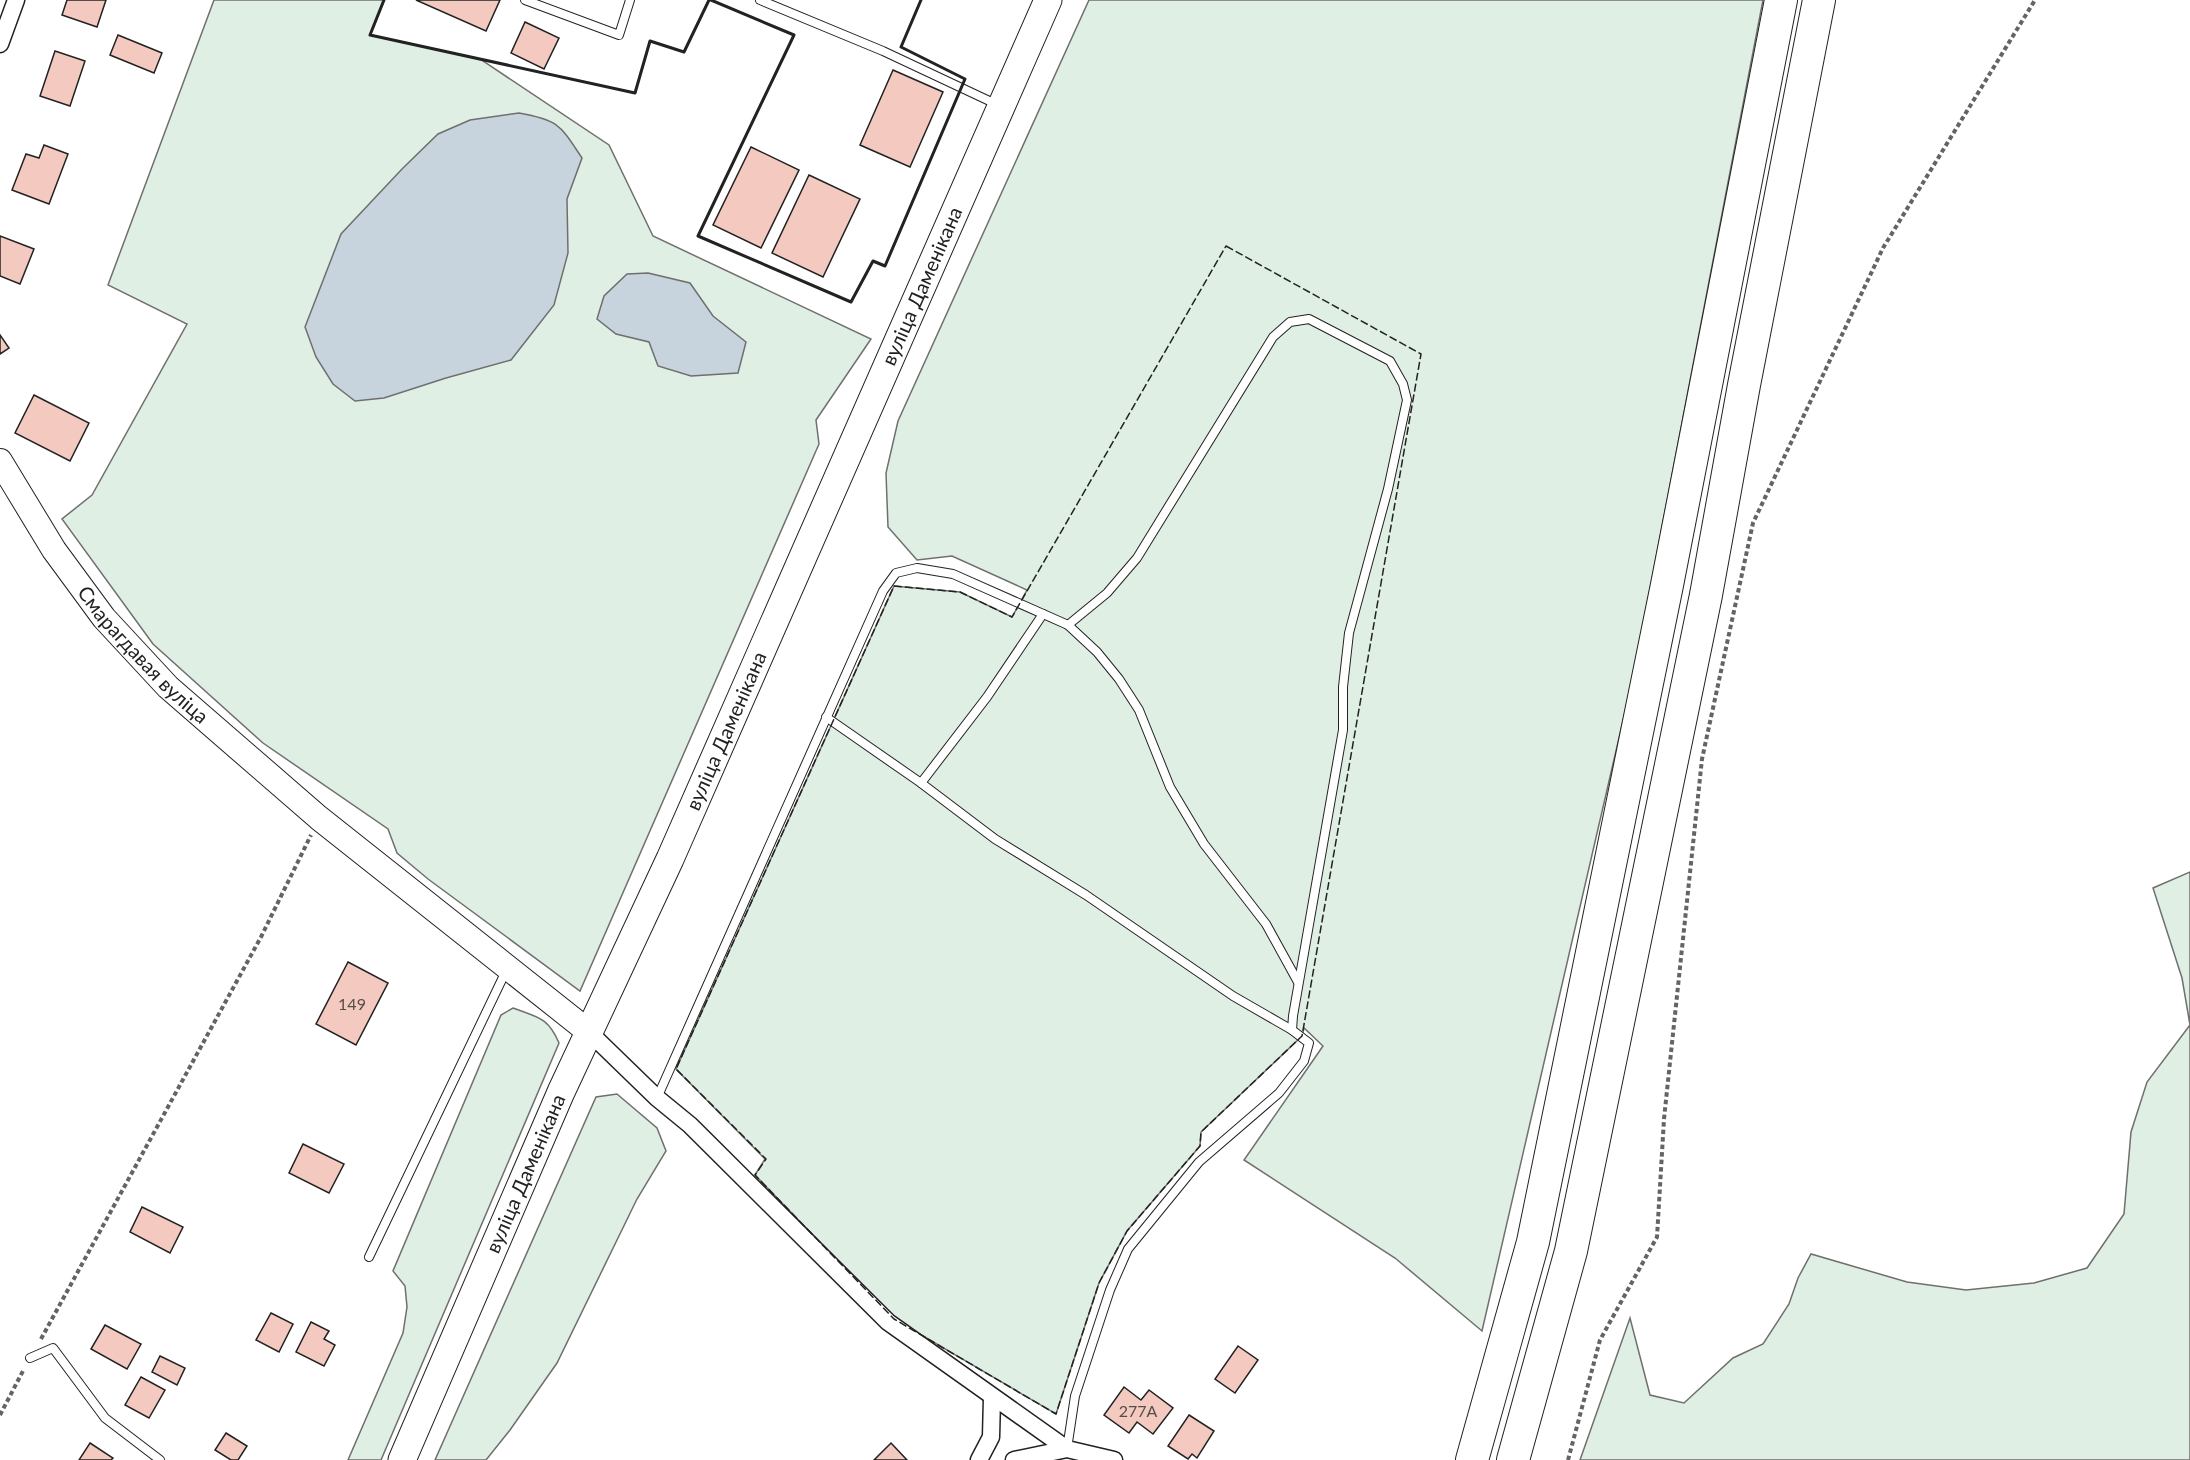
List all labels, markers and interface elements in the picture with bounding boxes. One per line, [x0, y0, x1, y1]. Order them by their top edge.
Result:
street label: вуліца Даменікана [876, 203, 967, 369]
street label: Смарагдавая вуліца [73, 581, 214, 728]
street label: вуліца Даменікана [680, 648, 771, 813]
house number: 149 [338, 994, 366, 1013]
street label: вуліца Даменікана [480, 1090, 570, 1256]
house number: 277А [1119, 1401, 1158, 1420]

